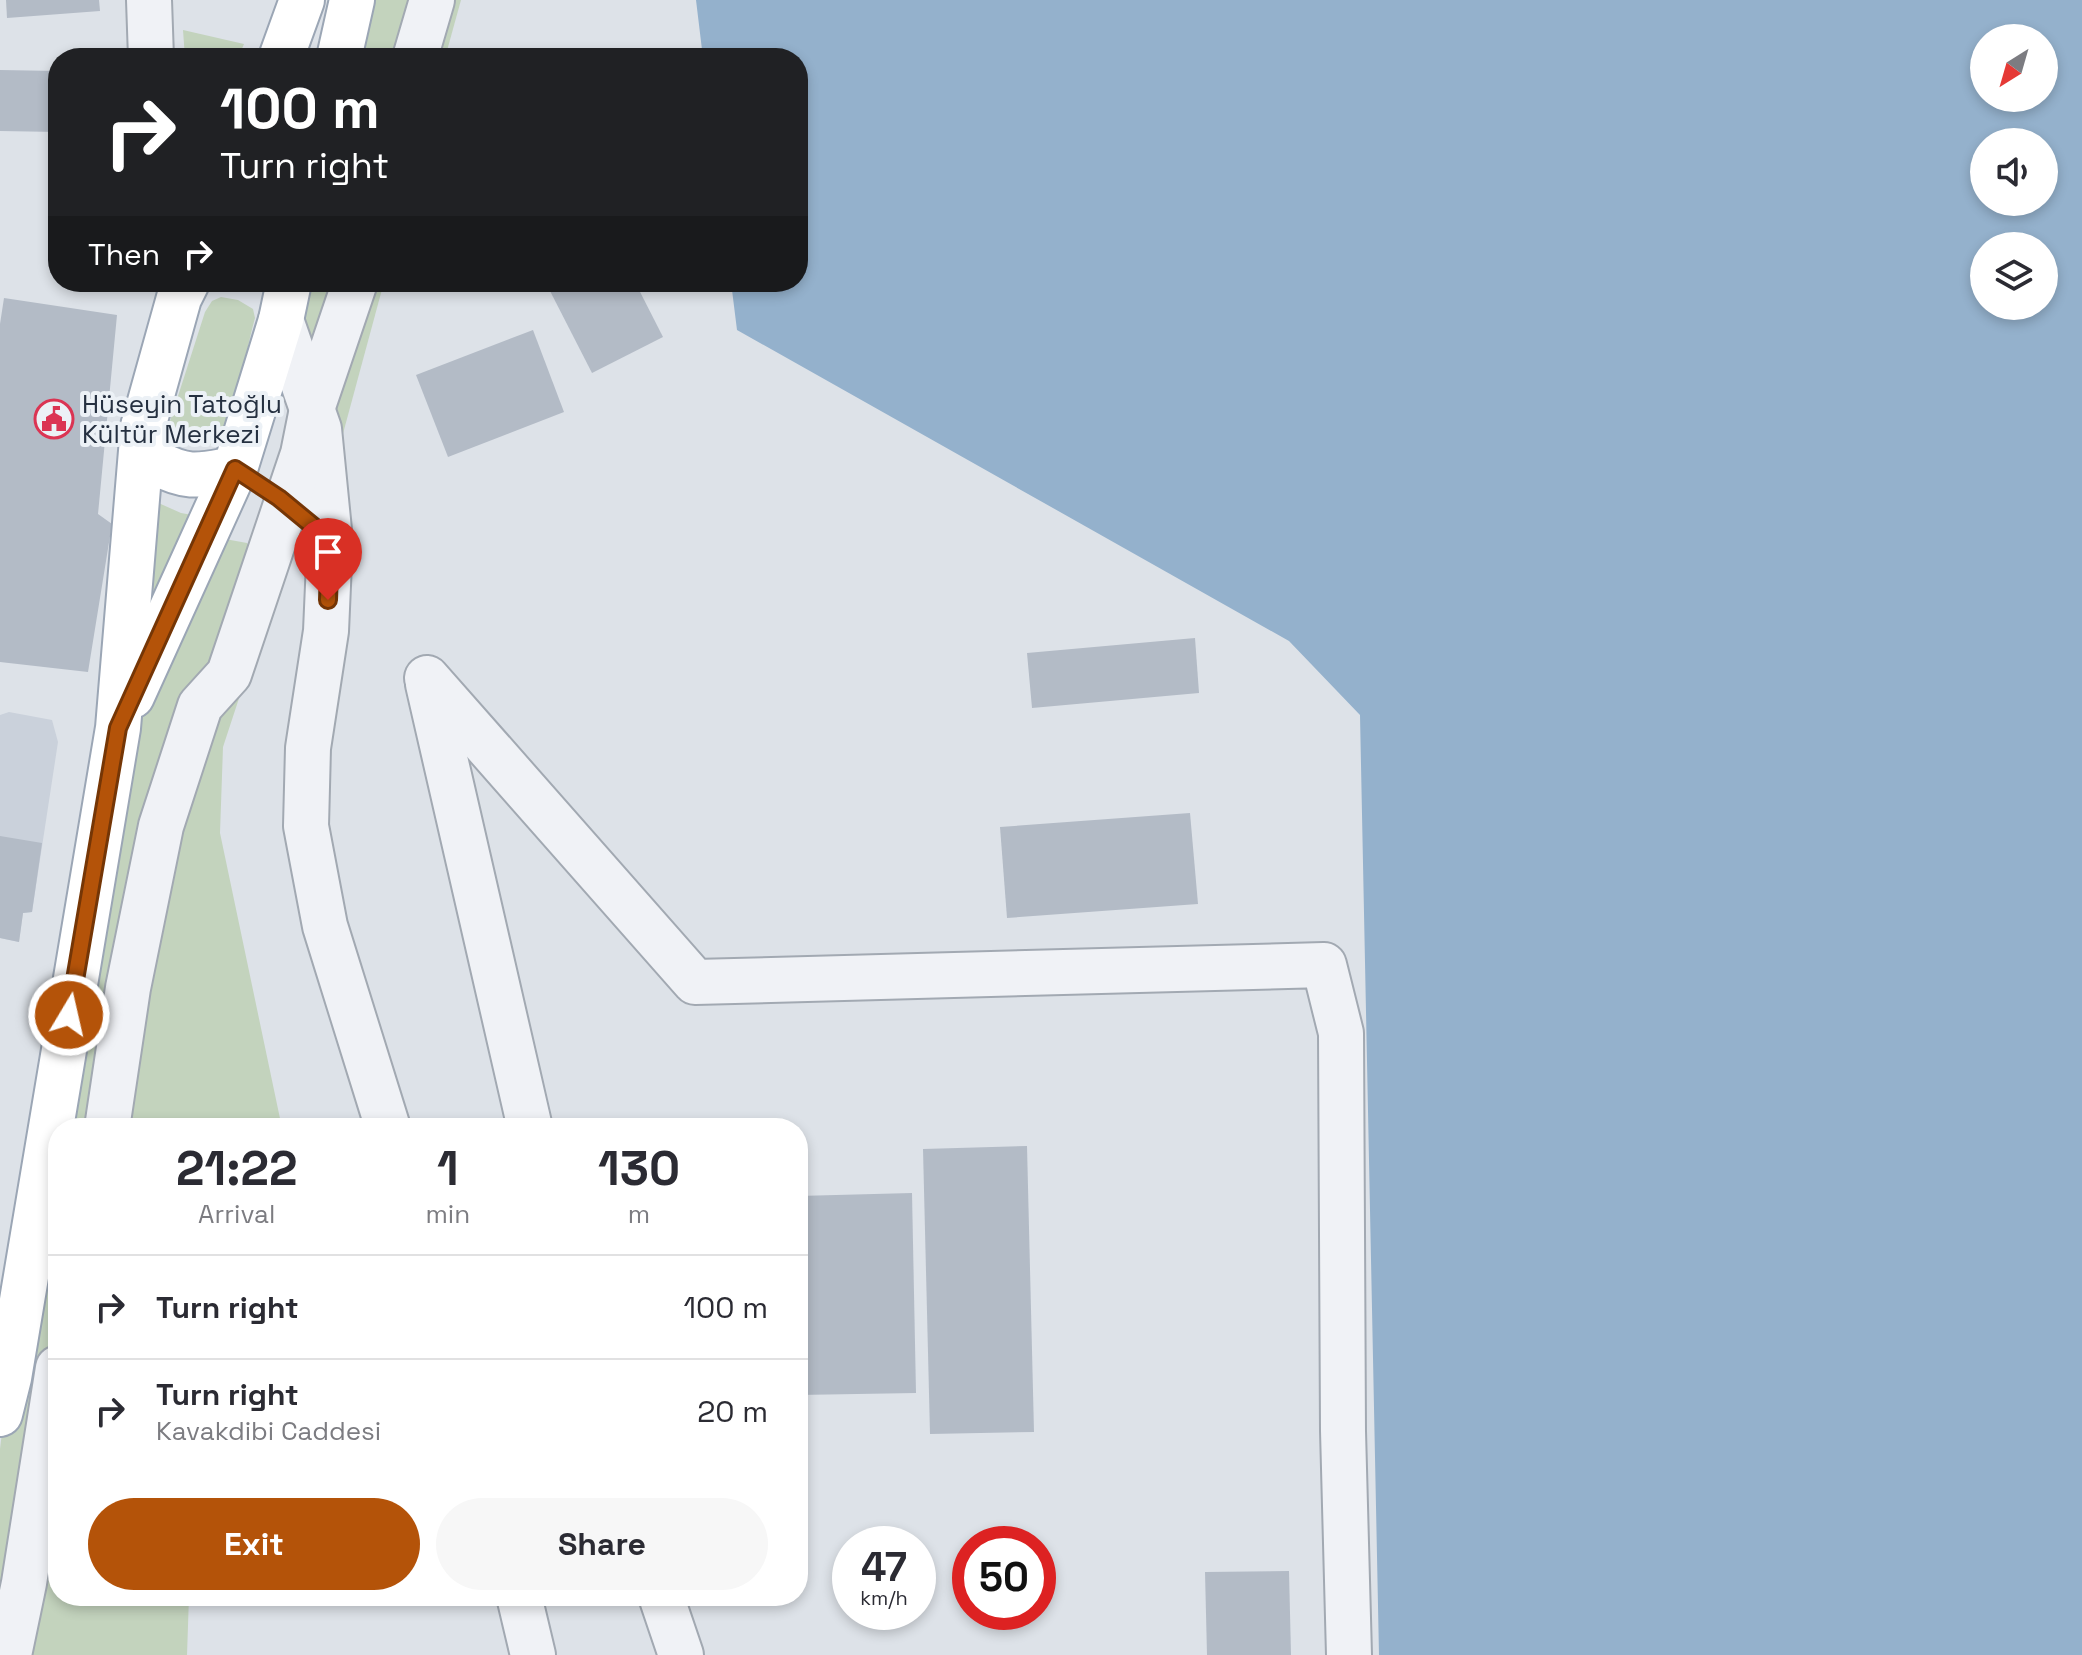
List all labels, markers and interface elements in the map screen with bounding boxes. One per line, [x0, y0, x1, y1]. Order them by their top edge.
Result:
north arrow [1970, 24, 2058, 112]
map controls [1970, 24, 2058, 320]
text: 100 m [220, 73, 380, 144]
icon: right [88, 80, 192, 184]
button: sound [1970, 128, 2058, 216]
text: Turn right [220, 143, 389, 189]
icon: right [176, 232, 220, 276]
button: layers [1970, 232, 2058, 320]
text: Then [88, 235, 160, 274]
place label: Hüseyin Tatoğlu Kültür Merkezi [82, 387, 282, 451]
public building icon: Hüseyin Tatoğlu Kültür Merkezi [33, 398, 75, 440]
pin [294, 518, 362, 600]
icon: arrive [306, 530, 350, 574]
position arrow [27, 973, 111, 1057]
text: 21:22 [176, 1138, 297, 1199]
text: 1 [437, 1138, 459, 1199]
text: 130 [598, 1138, 680, 1199]
text: Arrival [198, 1197, 275, 1231]
text: min [425, 1197, 470, 1231]
text: m [628, 1197, 650, 1231]
icon: right [88, 1285, 132, 1329]
text: Turn right [156, 1288, 299, 1327]
text: 100 m [683, 1288, 768, 1327]
text: Turn right [156, 1375, 299, 1414]
icon: right [88, 1389, 132, 1433]
text: 20 m [697, 1392, 768, 1431]
text: Kavakdibi Caddesi [156, 1414, 381, 1448]
button: Exit [88, 1498, 420, 1590]
button: Share [436, 1498, 768, 1590]
speed limit sign: 50 [952, 1526, 1056, 1630]
text: 47 [861, 1542, 907, 1593]
text: km/h [860, 1585, 908, 1611]

